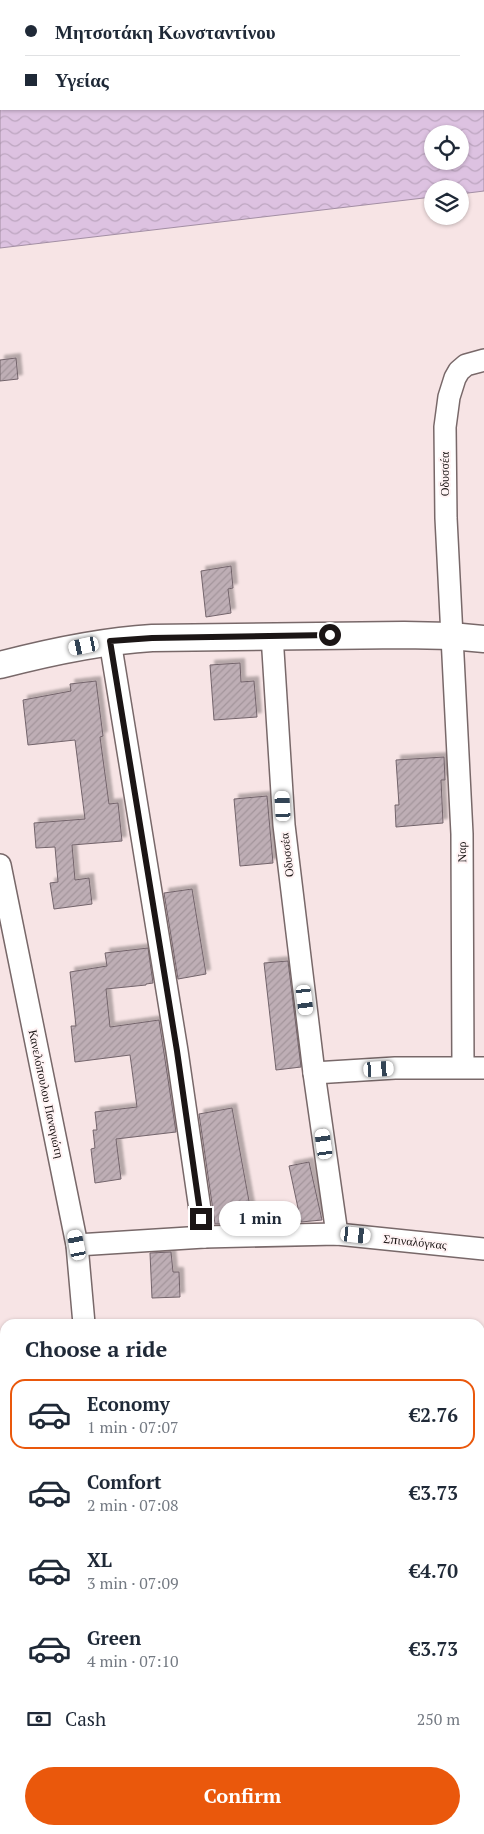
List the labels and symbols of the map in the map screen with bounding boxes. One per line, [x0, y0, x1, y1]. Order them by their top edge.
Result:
street label: Οδυσσέα [437, 451, 452, 496]
route start [319, 624, 341, 646]
car [67, 636, 100, 656]
car [274, 791, 291, 821]
street label: Οδυσσέα [276, 831, 297, 878]
street label: Ναρ [454, 841, 469, 863]
car [295, 984, 314, 1016]
street label: Κανελόπουλου Παναγιώτη [26, 1028, 67, 1160]
car [363, 1061, 394, 1077]
car [314, 1128, 333, 1160]
callout: 1 min [218, 1202, 301, 1236]
route end [190, 1208, 212, 1230]
car [340, 1226, 371, 1244]
car [66, 1229, 87, 1261]
street label: Σπιναλόγκας [383, 1231, 448, 1252]

